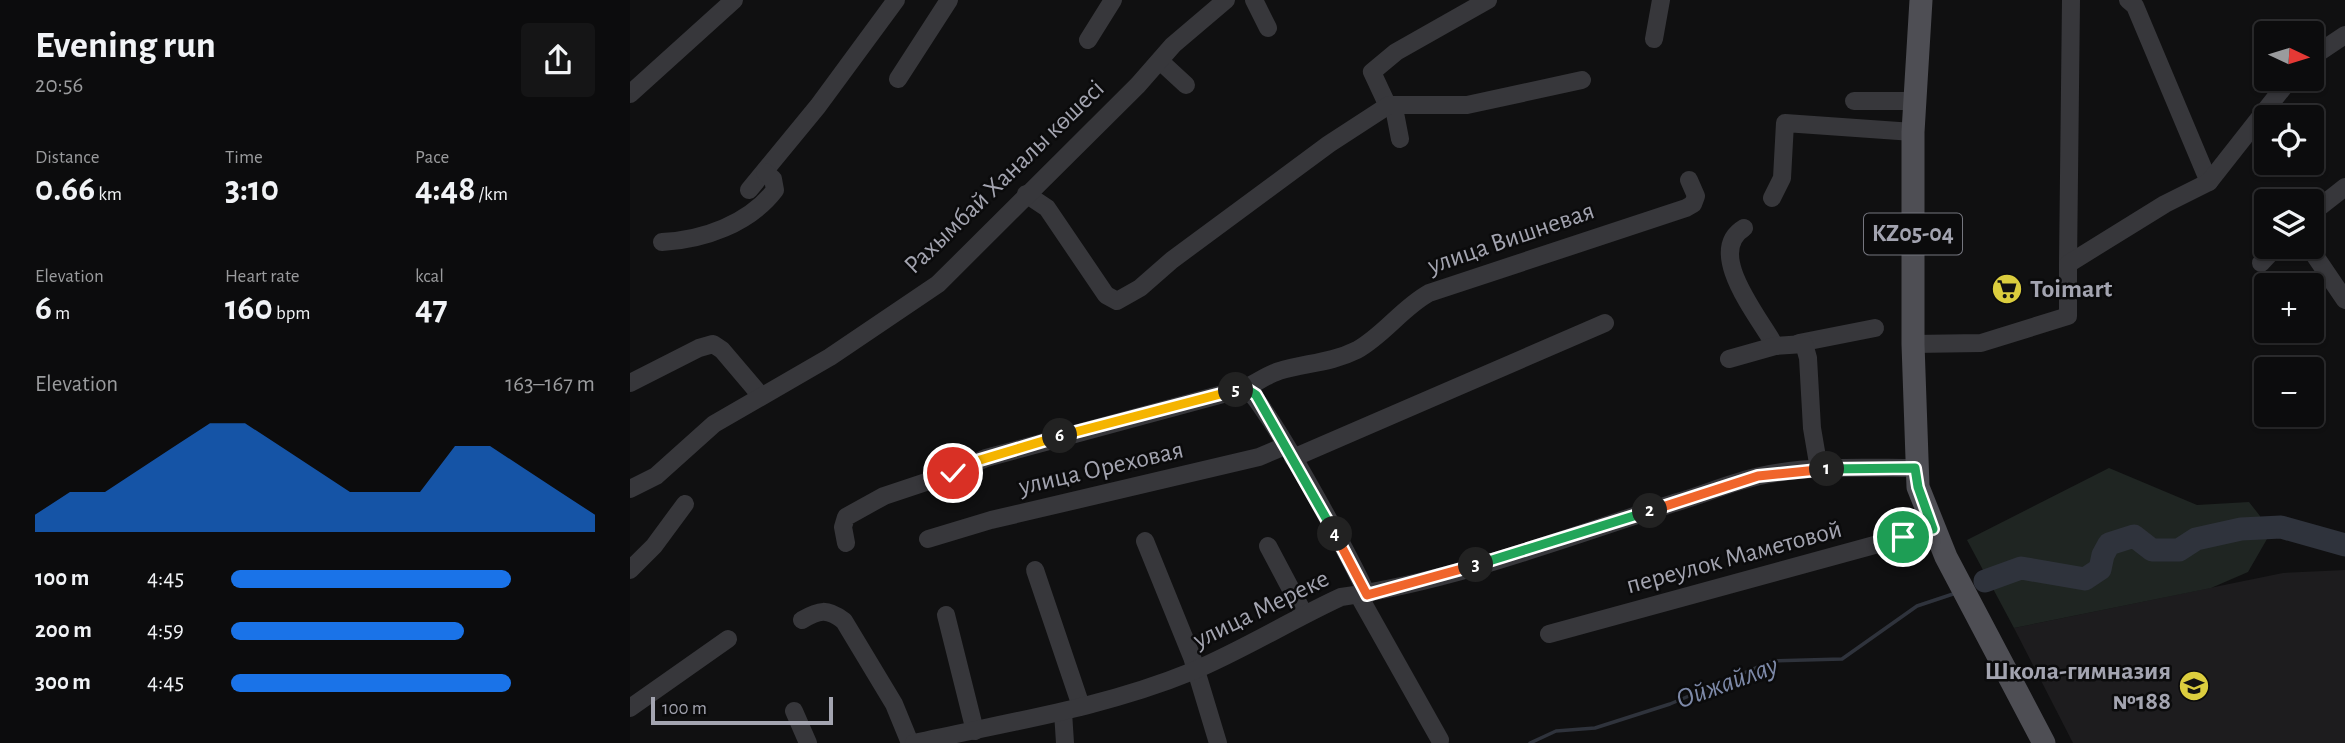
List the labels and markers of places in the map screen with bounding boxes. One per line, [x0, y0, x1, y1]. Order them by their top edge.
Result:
supermarket icon: Toimart [1990, 272, 2024, 306]
place label: Toimart [2030, 276, 2113, 302]
pin: 5 [1218, 372, 1254, 408]
pin: 6 [1042, 418, 1078, 453]
pin [923, 443, 983, 503]
pin: 1 [1810, 452, 1844, 486]
pin: 2 [1632, 494, 1668, 528]
pin [1873, 507, 1933, 567]
pin: 4 [1318, 516, 1352, 552]
pin: 3 [1458, 548, 1494, 582]
place label: Школа-гимназия №188 [1984, 658, 2171, 714]
school or university icon: Школа-гимназия №188 [2177, 669, 2211, 703]

